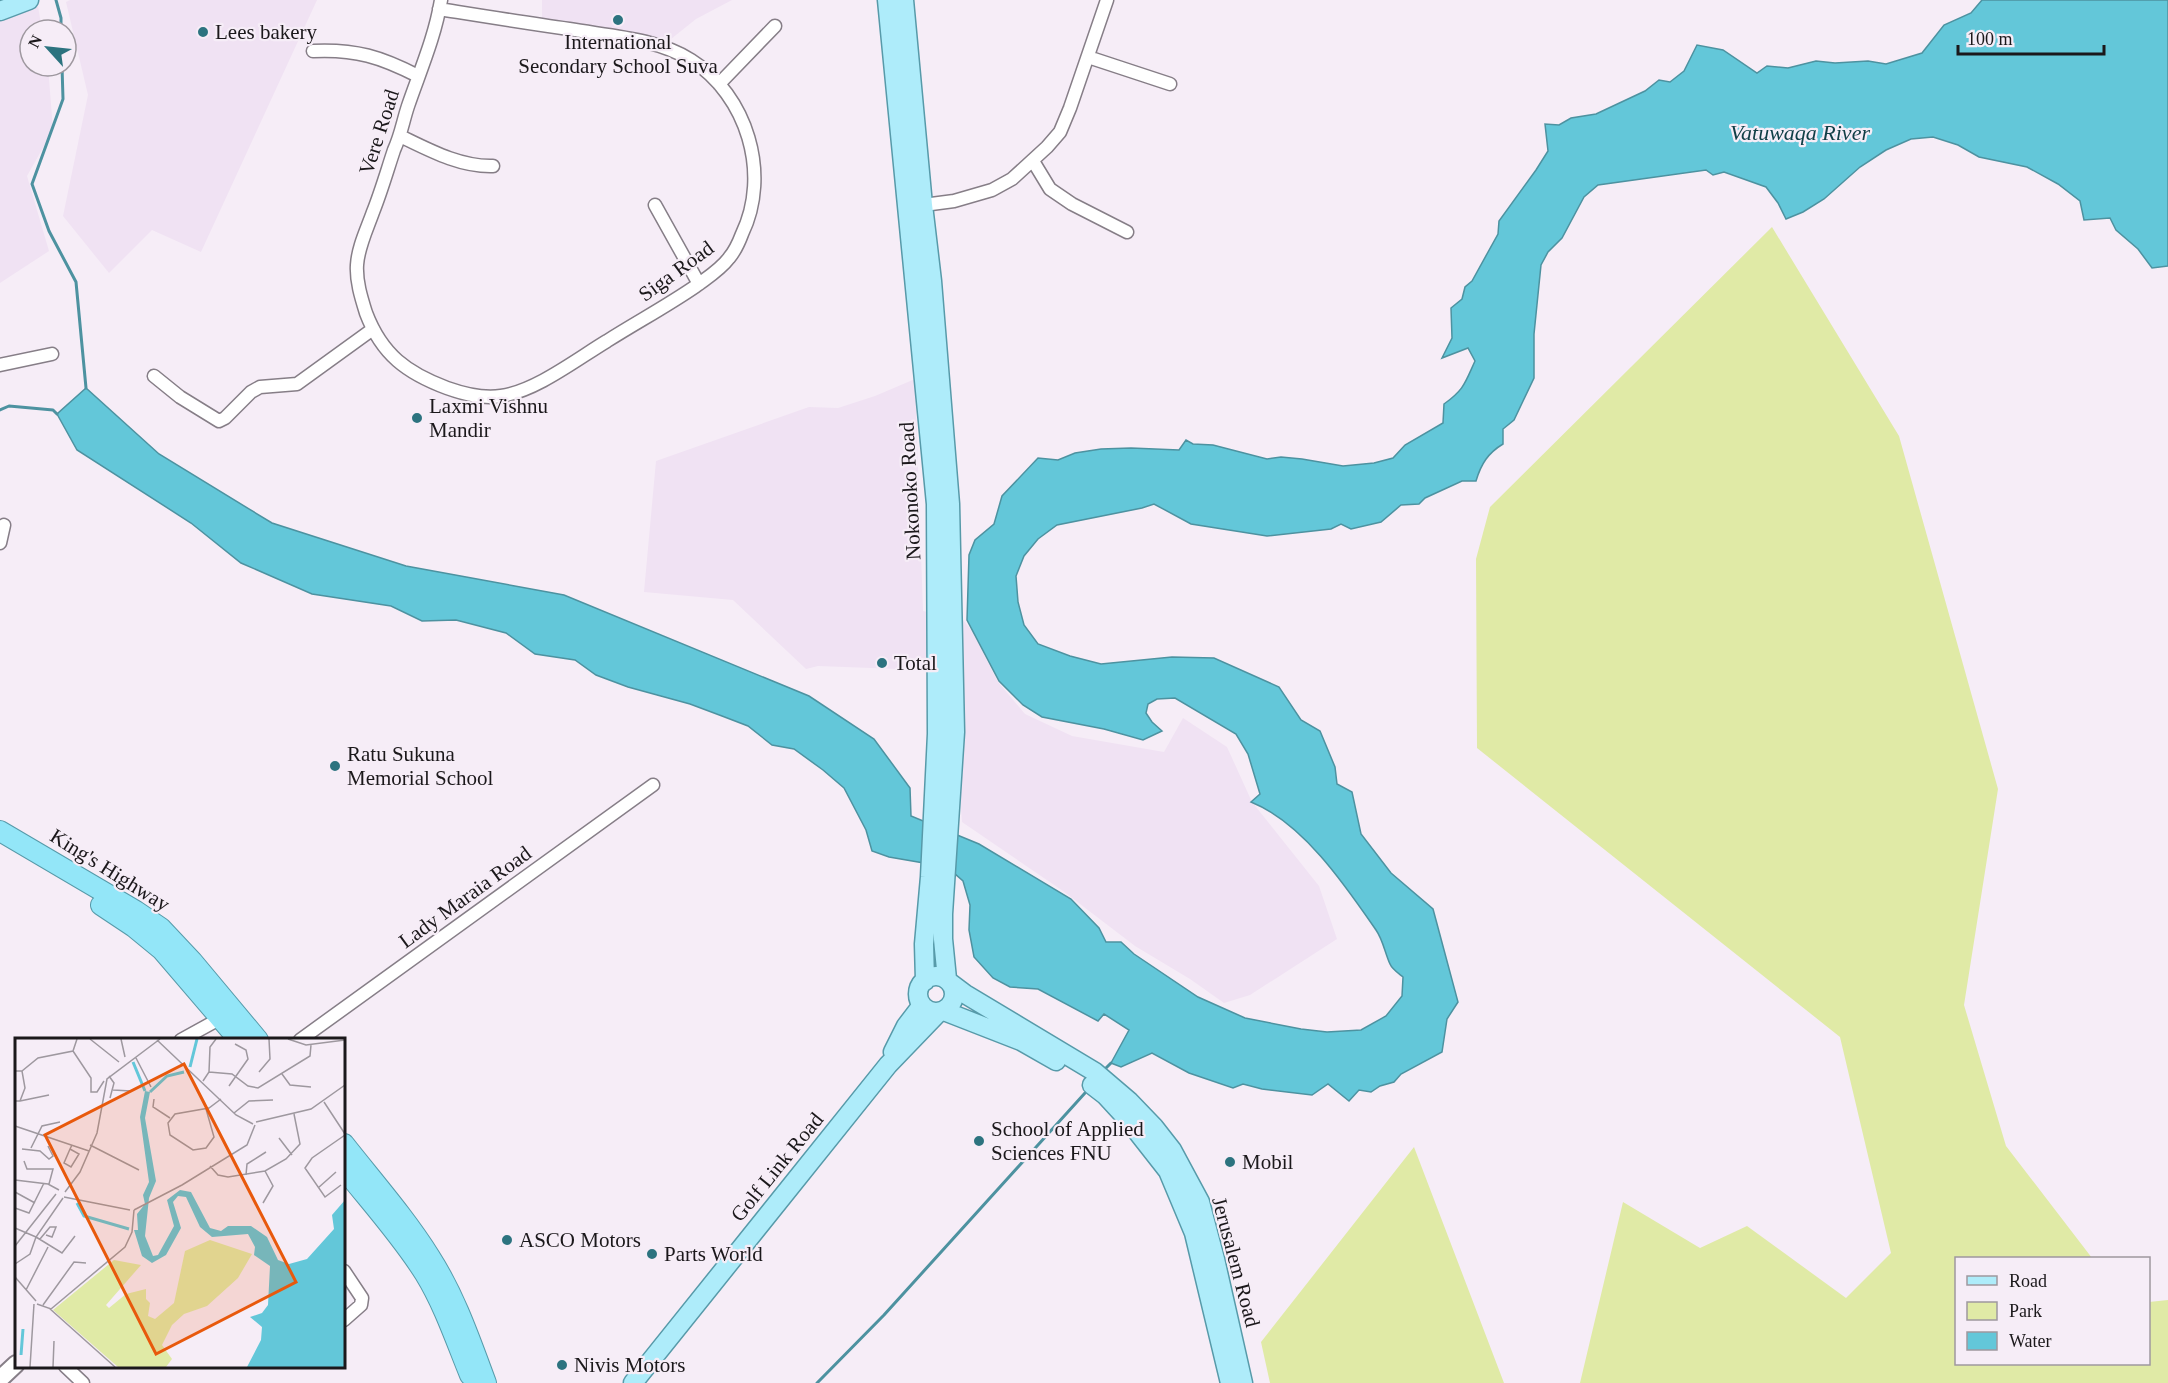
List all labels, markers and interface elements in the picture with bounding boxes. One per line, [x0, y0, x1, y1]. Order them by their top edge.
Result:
marker: International Secondary School Suva [611, 13, 625, 27]
north arrow [18, 18, 78, 78]
scale bar [1958, 18, 2104, 56]
place label: Lees bakery [215, 20, 318, 44]
marker: Lees bakery [196, 25, 210, 39]
text: 100 m [1967, 29, 2013, 49]
place label: International Secondary School Suva [518, 30, 718, 78]
text: N [25, 32, 45, 50]
street label: Vere Road [354, 86, 404, 178]
water label: Vatuwaqa River [1730, 120, 1870, 145]
street label: Siga Road [634, 235, 719, 306]
place label: Laxmi Vishnu Mandir [429, 394, 549, 442]
marker: Laxmi Vishnu Mandir [410, 411, 424, 425]
street label: Nokonoko Road [894, 421, 926, 561]
place label: Total [894, 651, 937, 675]
marker: Total [875, 656, 889, 670]
place label: Ratu Sukuna Memorial School [347, 742, 494, 790]
marker: Ratu Sukuna Memorial School [328, 759, 342, 773]
street label: King's Highway [46, 824, 175, 917]
street label: Lady Maraia Road [394, 841, 536, 953]
inset map [15, 1038, 345, 1368]
street label: Golf Link Road [726, 1107, 828, 1226]
place label: School of Applied Sciences FNU [991, 1117, 1144, 1165]
marker: School of Applied Sciences FNU [972, 1134, 986, 1148]
place label: Mobil [1242, 1150, 1294, 1174]
marker: Mobil [1223, 1155, 1237, 1169]
street label: Jerusalem Road [1207, 1194, 1265, 1330]
place label: ASCO Motors [519, 1228, 641, 1252]
marker: ASCO Motors [500, 1233, 514, 1247]
place label: Parts World [664, 1242, 763, 1266]
marker: Parts World [645, 1247, 659, 1261]
legend [1955, 1257, 2150, 1365]
text: Road [2009, 1271, 2047, 1291]
text: Park [2009, 1301, 2042, 1321]
text: Water [2009, 1331, 2052, 1351]
place label: Nivis Motors [574, 1353, 685, 1377]
marker: Nivis Motors [555, 1358, 569, 1372]

